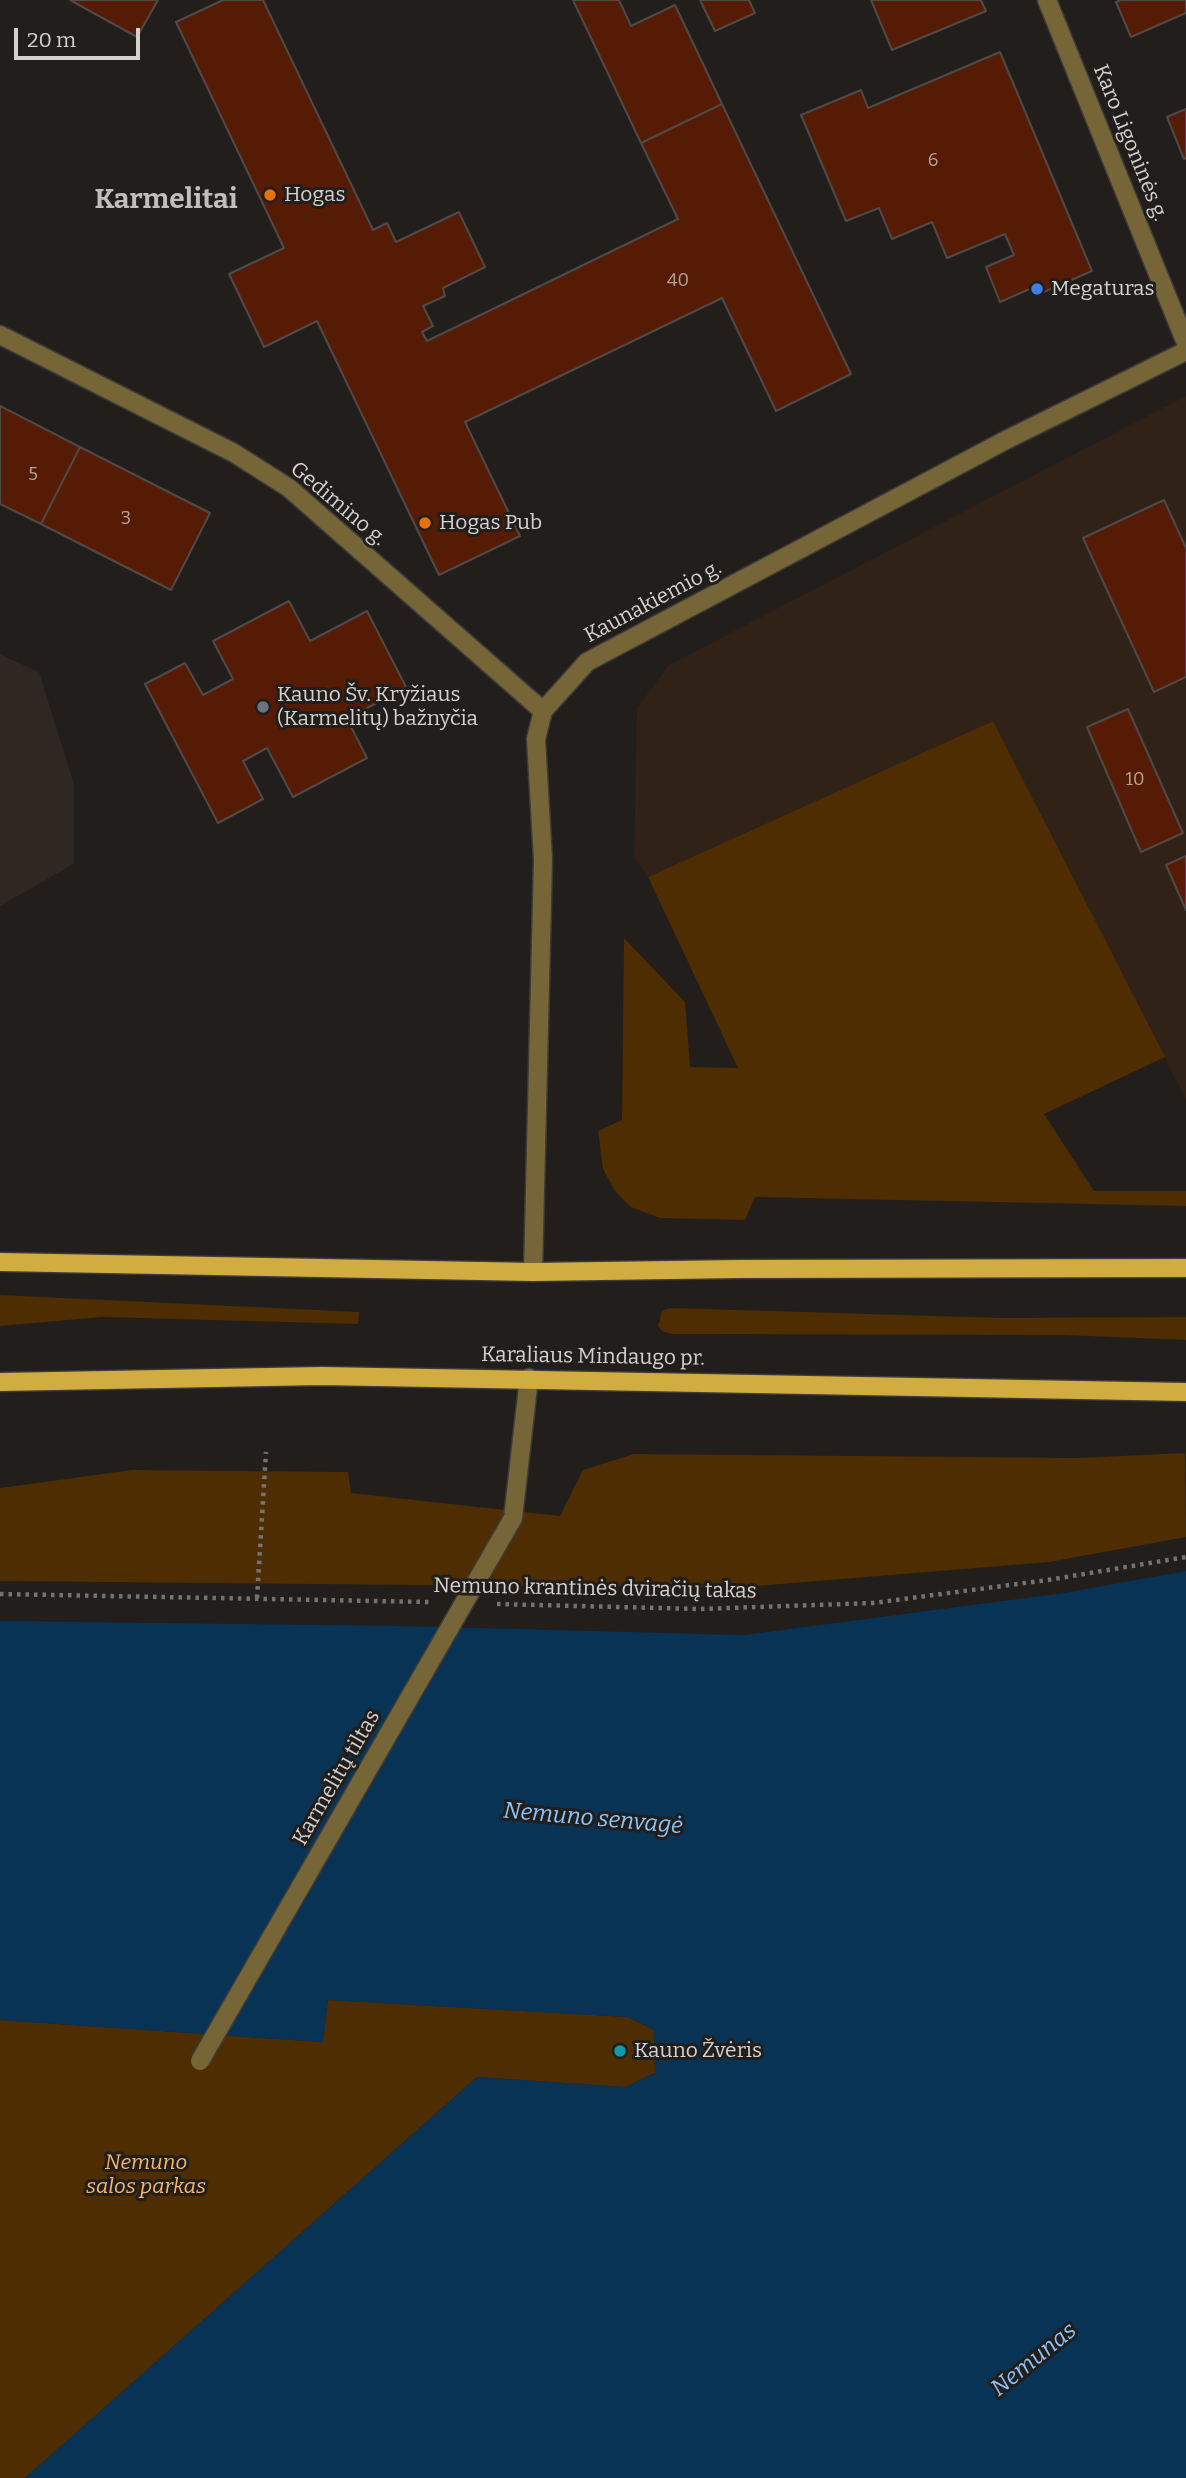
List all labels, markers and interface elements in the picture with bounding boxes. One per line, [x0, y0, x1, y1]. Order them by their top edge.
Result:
scale bar [18, 14, 144, 58]
text: 20 m [27, 27, 76, 53]
street label: Karo Ligoninės g. [1087, 61, 1173, 225]
house number: 6 [928, 150, 938, 172]
place label: Hogas [284, 182, 345, 208]
district label: Karmelitai [94, 183, 238, 217]
marker: Hogas [262, 187, 278, 203]
house number: 40 [667, 270, 689, 292]
place label: Megaturas [1051, 276, 1155, 302]
marker: Megaturas [1029, 281, 1045, 297]
street label: Gedimino g. [285, 457, 391, 551]
house number: 5 [28, 464, 38, 486]
house number: 3 [121, 508, 131, 530]
place label: Hogas Pub [439, 510, 542, 536]
marker: Hogas Pub [417, 515, 433, 531]
street label: Kaunakiemio g. [580, 555, 726, 649]
place label: Kauno Šv. Kryžiaus (Karmelitų) bažnyčia [277, 682, 478, 732]
marker: Kauno Šv. Kryžiaus (Karmelitų) bažnyčia [255, 699, 271, 715]
house number: 10 [1126, 769, 1144, 791]
street label: Karaliaus Mindaugo pr. [481, 1342, 705, 1372]
street label: Nemuno krantinės dviračių takas [433, 1574, 757, 1604]
street label: Karmelitų tiltas [288, 1706, 386, 1850]
water label: Nemuno senvagė [502, 1797, 684, 1841]
place label: Kauno Žvėris [634, 2038, 762, 2064]
marker: Kauno Žvėris [612, 2043, 628, 2059]
park label: Nemuno salos parkas [86, 2150, 206, 2200]
water label: Nemunas [986, 2317, 1082, 2403]

